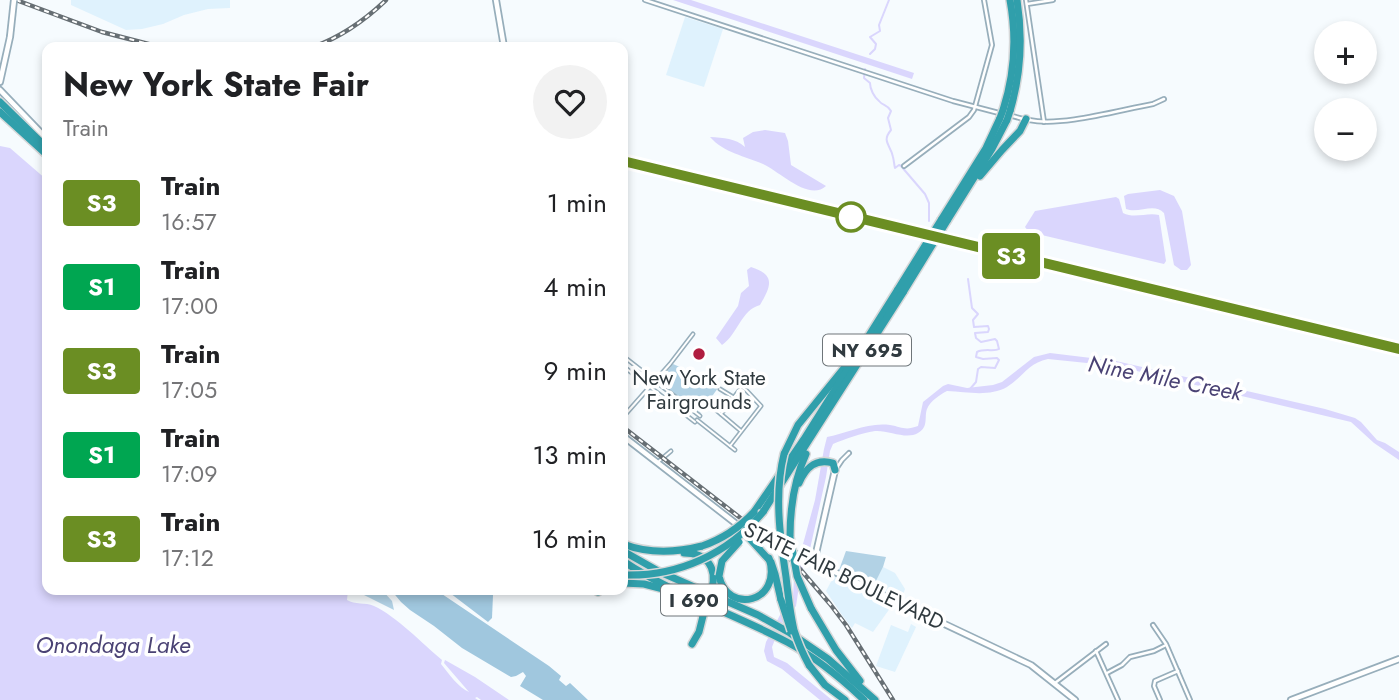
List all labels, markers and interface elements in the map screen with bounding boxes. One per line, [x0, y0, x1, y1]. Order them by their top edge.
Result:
map controls [1314, 21, 1377, 161]
button: + [1314, 21, 1377, 84]
text: New York State Fair [63, 61, 369, 108]
button: heart [533, 65, 607, 139]
button: − [1314, 98, 1377, 161]
text: Train [63, 111, 109, 145]
text: Train [161, 167, 220, 205]
text: 1 min [547, 184, 607, 222]
text: S3 [87, 185, 116, 220]
unlabelled marker [836, 202, 866, 232]
text: 16:57 [161, 205, 217, 239]
line badge: S3 [979, 233, 1042, 279]
text: S3 [996, 238, 1026, 273]
text: Train [161, 251, 220, 289]
text: 4 min [543, 268, 607, 306]
text: S1 [88, 269, 115, 304]
text: 17:00 [161, 289, 218, 323]
road number: NY 695 [823, 334, 911, 366]
text: Train [161, 335, 220, 373]
marker: New York State Fairgrounds [691, 346, 707, 362]
water label: Nine Mile Creek [1085, 346, 1246, 410]
text: 9 min [544, 352, 607, 390]
text: S3 [87, 353, 116, 388]
place label: New York State Fairgrounds [632, 363, 766, 417]
text: 17:05 [161, 373, 217, 407]
text: Train [161, 419, 220, 457]
text: 13 min [533, 436, 607, 474]
text: S1 [88, 437, 115, 472]
text: 17:09 [161, 457, 217, 491]
text: Train [161, 503, 220, 541]
street label: STATE FAIR BOULEVARD [739, 514, 949, 638]
text: 16 min [532, 520, 607, 558]
text: S3 [87, 521, 116, 556]
text: 17:12 [161, 541, 214, 575]
road number: I 690 [661, 584, 727, 615]
water label: Onondaga Lake [36, 628, 191, 662]

